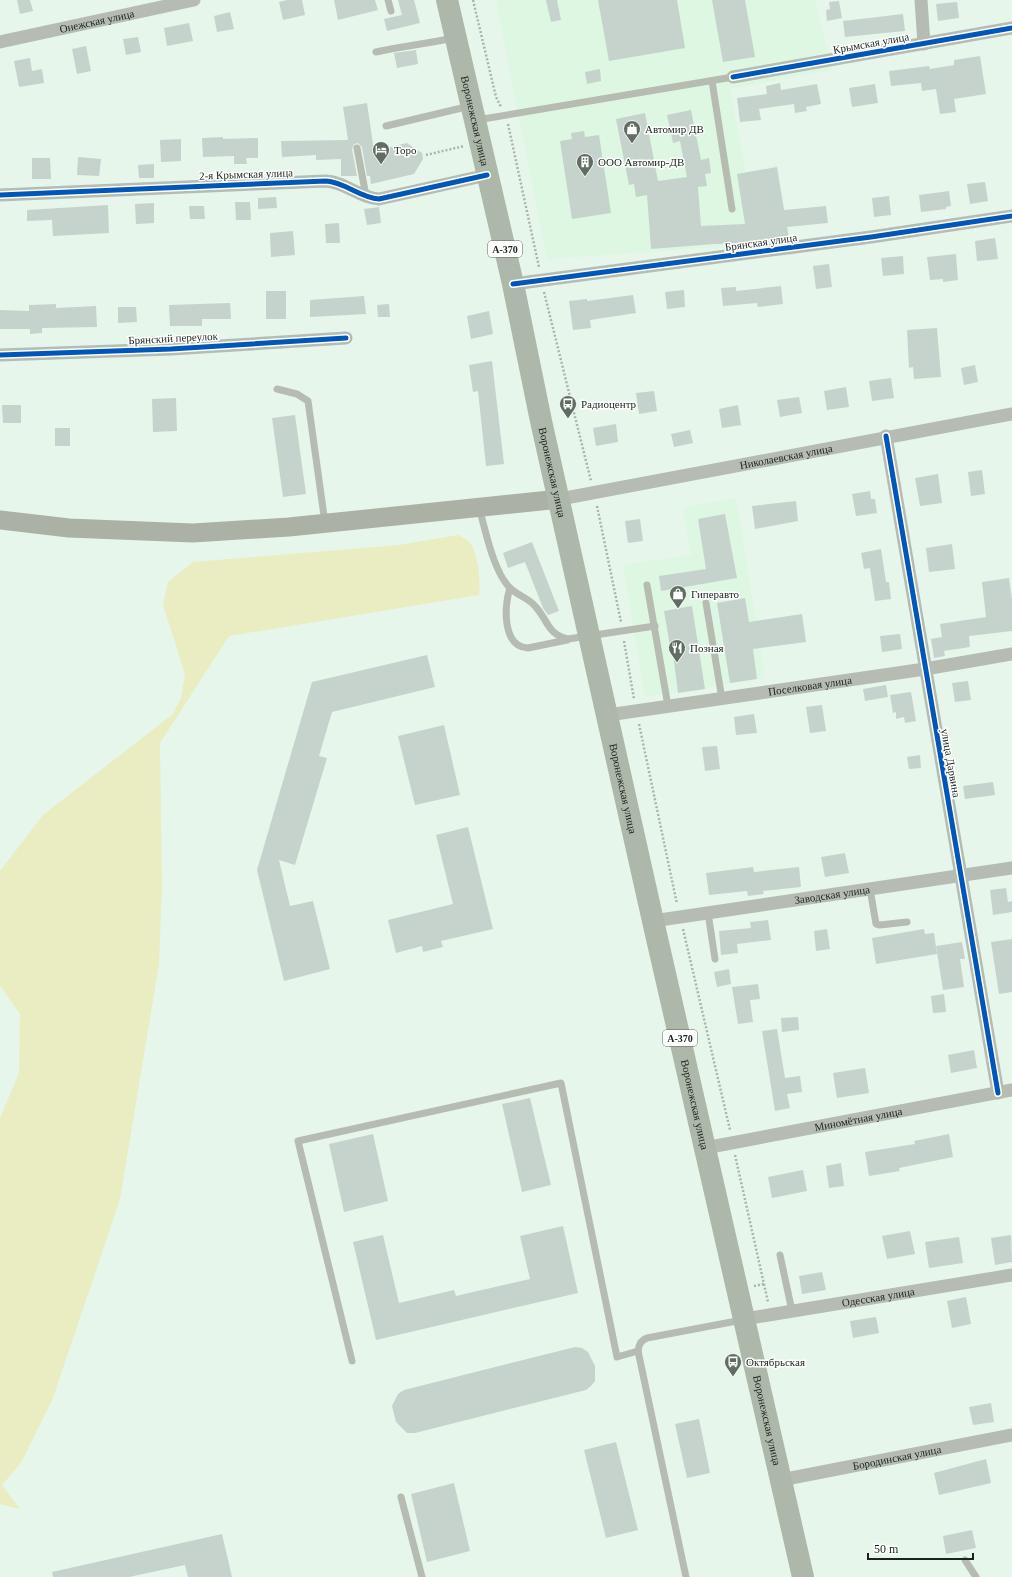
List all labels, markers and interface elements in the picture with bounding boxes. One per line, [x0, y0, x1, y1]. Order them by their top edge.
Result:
street label: Онежская улица [58, 7, 135, 35]
street label: Крымская улица [832, 30, 910, 56]
street label: Воронежская улица [459, 75, 491, 167]
shop icon: Автомир ДВ [622, 119, 642, 144]
place label: Автомир ДВ [645, 123, 704, 135]
hotel icon: Торо [371, 140, 391, 165]
place label: Торо [394, 144, 417, 156]
building icon: ООО Автомир-ДВ [575, 152, 595, 177]
place label: ООО Автомир-ДВ [598, 156, 684, 168]
street label: 2-я Крымская улица [199, 166, 293, 182]
street label: Брянская улица [724, 231, 798, 253]
road number: А-370 [488, 241, 522, 257]
street label: Брянский переулок [128, 330, 219, 346]
bus stop icon: Радиоцентр [558, 394, 578, 419]
place label: Радиоцентр [581, 398, 637, 410]
street label: Воронежская улица [537, 426, 568, 519]
street label: Николаевская улица [739, 442, 834, 471]
shop icon: Гиперавто [668, 584, 688, 609]
place label: Гиперавто [691, 588, 740, 600]
restaurant icon: Позная [667, 638, 687, 663]
place label: Позная [690, 642, 724, 654]
street label: Поселковая улица [767, 674, 853, 698]
street label: улица Дарвина [939, 728, 963, 798]
street label: Воронежская улица [607, 742, 639, 835]
street label: Заводская улица [793, 883, 871, 906]
road number: А-370 [663, 1030, 697, 1046]
street label: Воронежская улица [679, 1058, 711, 1151]
street label: Миномётная улица [813, 1105, 903, 1133]
street label: Одесская улица [841, 1285, 916, 1309]
bus stop icon: Октябрьская [723, 1352, 743, 1377]
place label: Октябрьская [746, 1356, 805, 1368]
street label: Воронежская улица [751, 1374, 783, 1467]
street label: Бородинская улица [852, 1443, 942, 1472]
scale bar [868, 1535, 973, 1561]
text: 50 m [874, 1542, 899, 1556]

